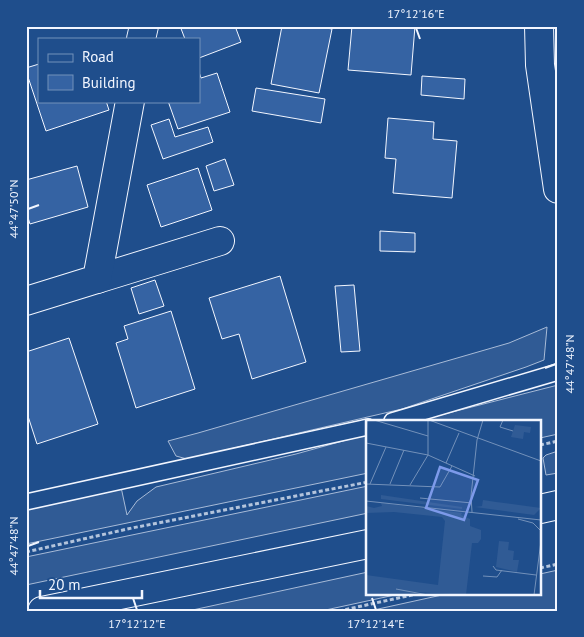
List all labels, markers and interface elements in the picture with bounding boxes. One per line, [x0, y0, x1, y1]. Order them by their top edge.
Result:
text: 17°12'16"E [387, 6, 445, 21]
legend [38, 38, 200, 102]
text: Road [82, 47, 114, 66]
text: Building [82, 73, 136, 92]
text: 44°47'50"N [6, 179, 21, 239]
text: 44°47'48"N [562, 334, 577, 394]
inset map [366, 420, 542, 594]
text: 44°47'48"N [6, 516, 21, 576]
scale bar [40, 567, 142, 599]
text: 20 m [48, 575, 81, 594]
text: 17°12'12"E [108, 616, 166, 631]
text: 17°12'14"E [347, 616, 405, 631]

